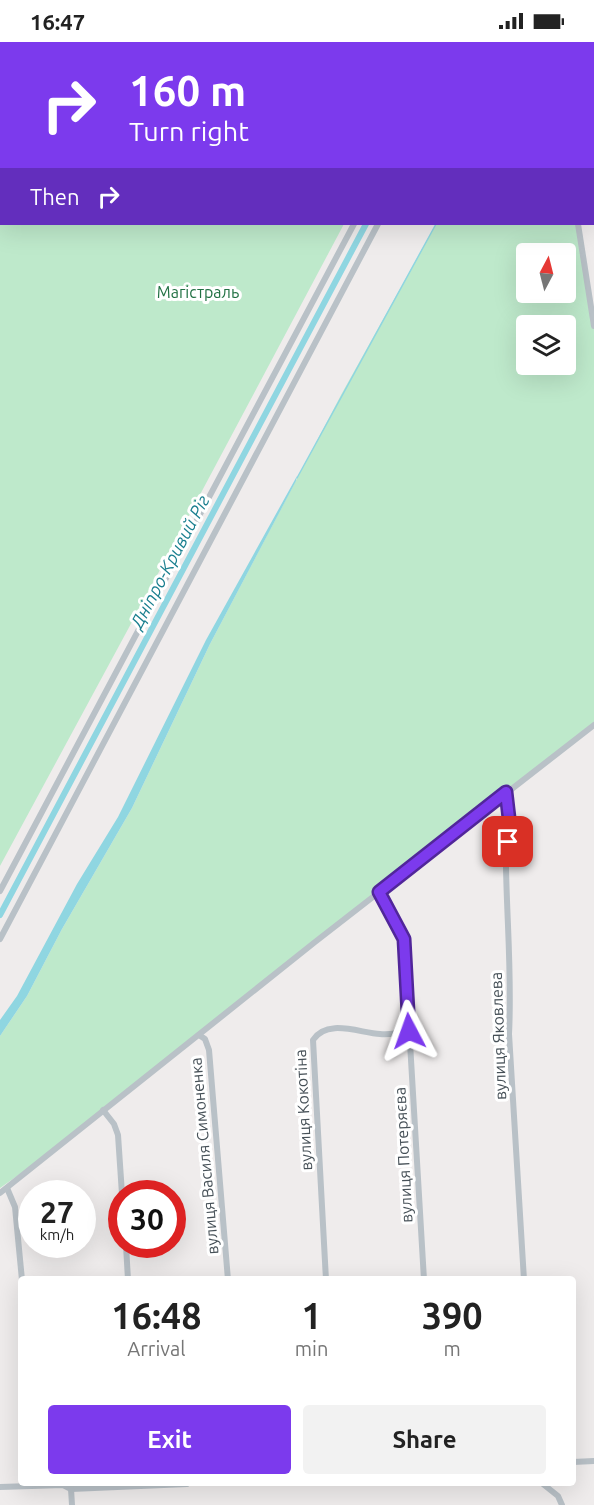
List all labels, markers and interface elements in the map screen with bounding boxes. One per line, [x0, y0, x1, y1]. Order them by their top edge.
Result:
text: 16:47 [30, 9, 85, 34]
icon: right [30, 66, 108, 144]
text: 160 m [129, 67, 246, 114]
text: Turn right [129, 116, 249, 146]
icon: right [92, 180, 125, 213]
text: Then [30, 184, 80, 209]
north arrow [516, 243, 576, 303]
map controls [516, 243, 576, 375]
park label: Магістраль [157, 283, 239, 301]
button: layers [516, 315, 576, 375]
water label: Дніпро-Кривий Ріг [125, 491, 213, 633]
pin [482, 816, 533, 867]
icon: arrive [491, 825, 524, 858]
street label: вулиця Яковлева [487, 972, 509, 1100]
position arrow [377, 999, 441, 1063]
street label: вулиця Кокотіна [291, 1049, 315, 1171]
street label: вулиця Василя Симоненка [186, 1057, 222, 1255]
street label: вулиця Потеряєва [390, 1087, 416, 1223]
speed limit sign: 30 [108, 1180, 186, 1258]
text: 27 [40, 1195, 74, 1229]
text: km/h [40, 1226, 74, 1243]
text: 16:48 [111, 1295, 201, 1336]
text: 1 [301, 1295, 322, 1336]
text: 390 [422, 1295, 483, 1336]
text: Arrival [127, 1337, 186, 1360]
text: min [295, 1337, 328, 1360]
text: m [444, 1337, 461, 1360]
button: Exit [48, 1405, 291, 1474]
button: Share [303, 1405, 546, 1474]

